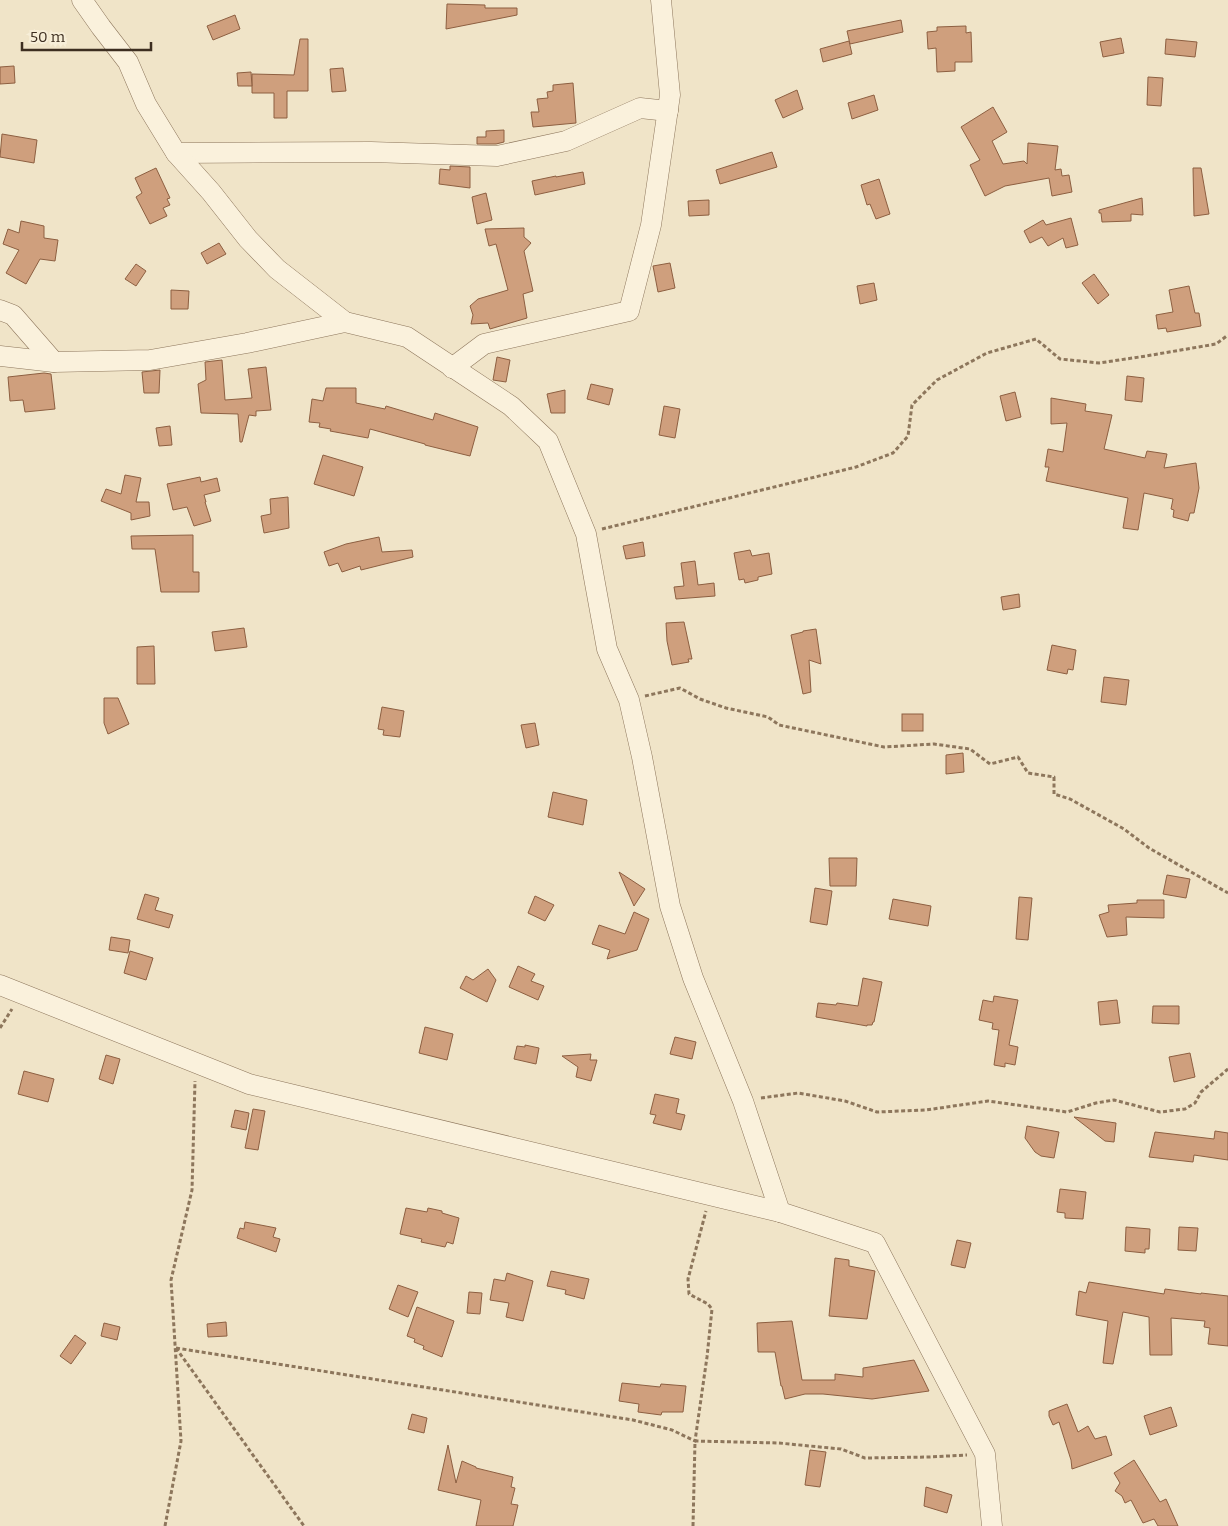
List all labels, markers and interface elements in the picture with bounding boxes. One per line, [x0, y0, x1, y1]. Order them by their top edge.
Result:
scale bar [22, 20, 151, 52]
text: 50 m [30, 28, 66, 46]

